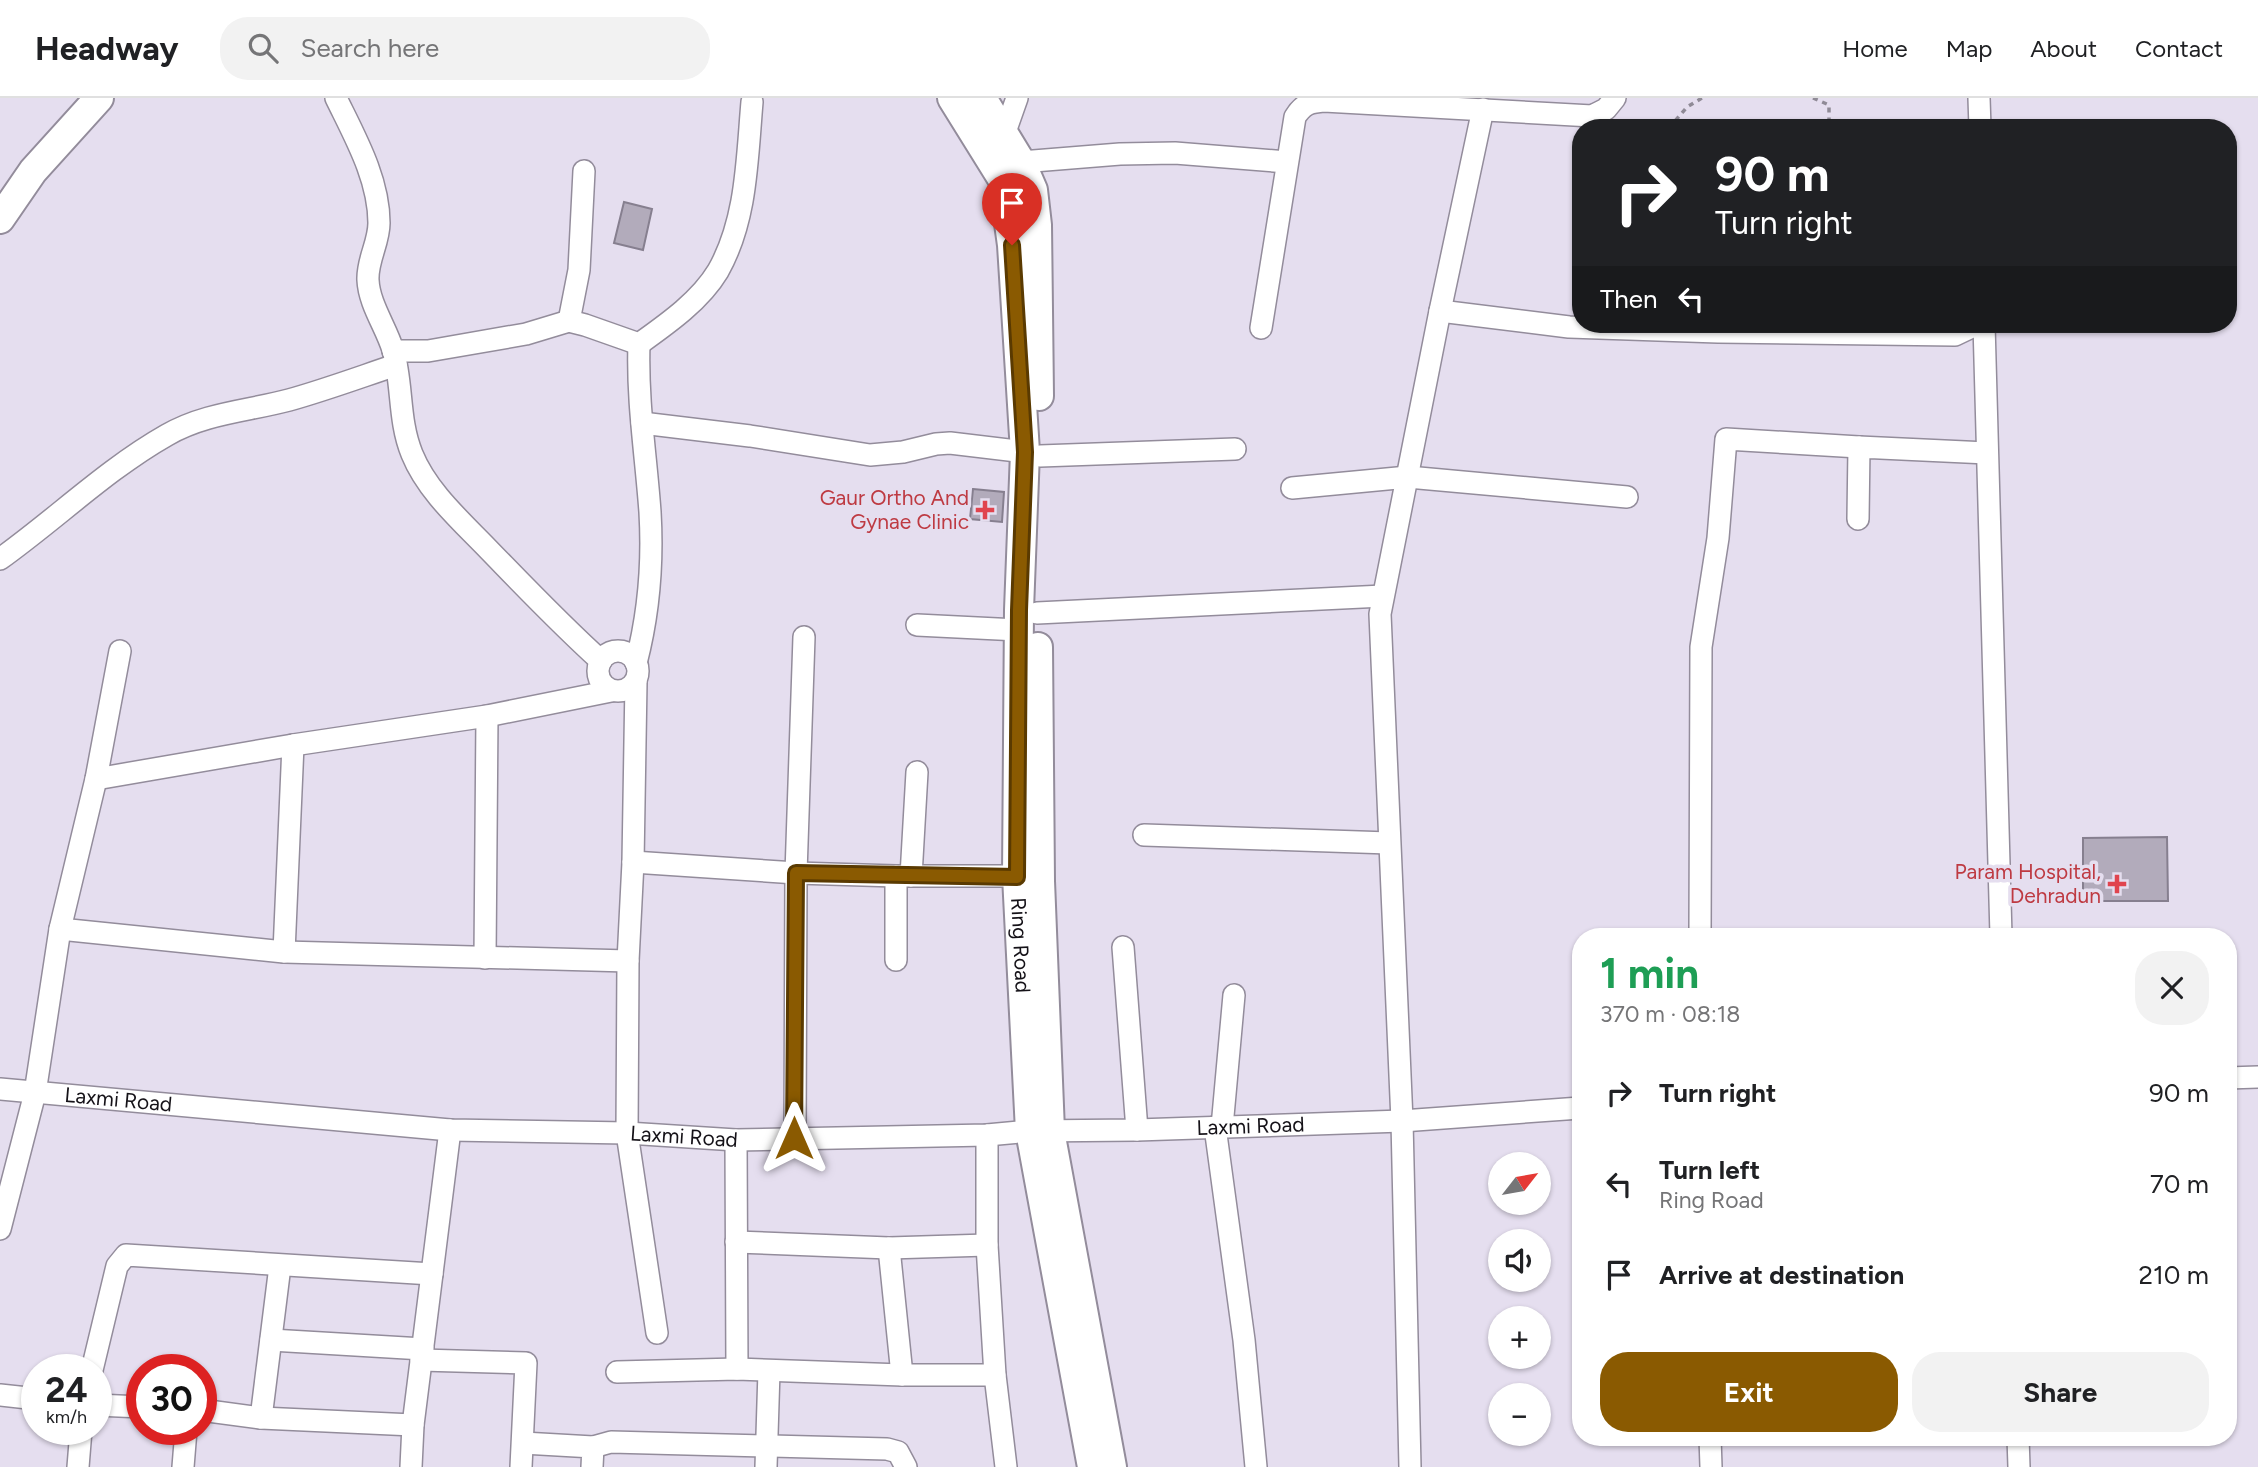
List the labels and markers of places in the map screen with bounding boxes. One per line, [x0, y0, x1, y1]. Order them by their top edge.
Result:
pin [982, 173, 1042, 245]
place label: Gaur Ortho And Gynae Clinic [820, 485, 969, 534]
marker: Gaur Ortho And Gynae Clinic [975, 500, 995, 520]
place label: Param Hospital, Dehradun [1954, 859, 2101, 908]
marker: Param Hospital, Dehradun [2107, 874, 2127, 894]

